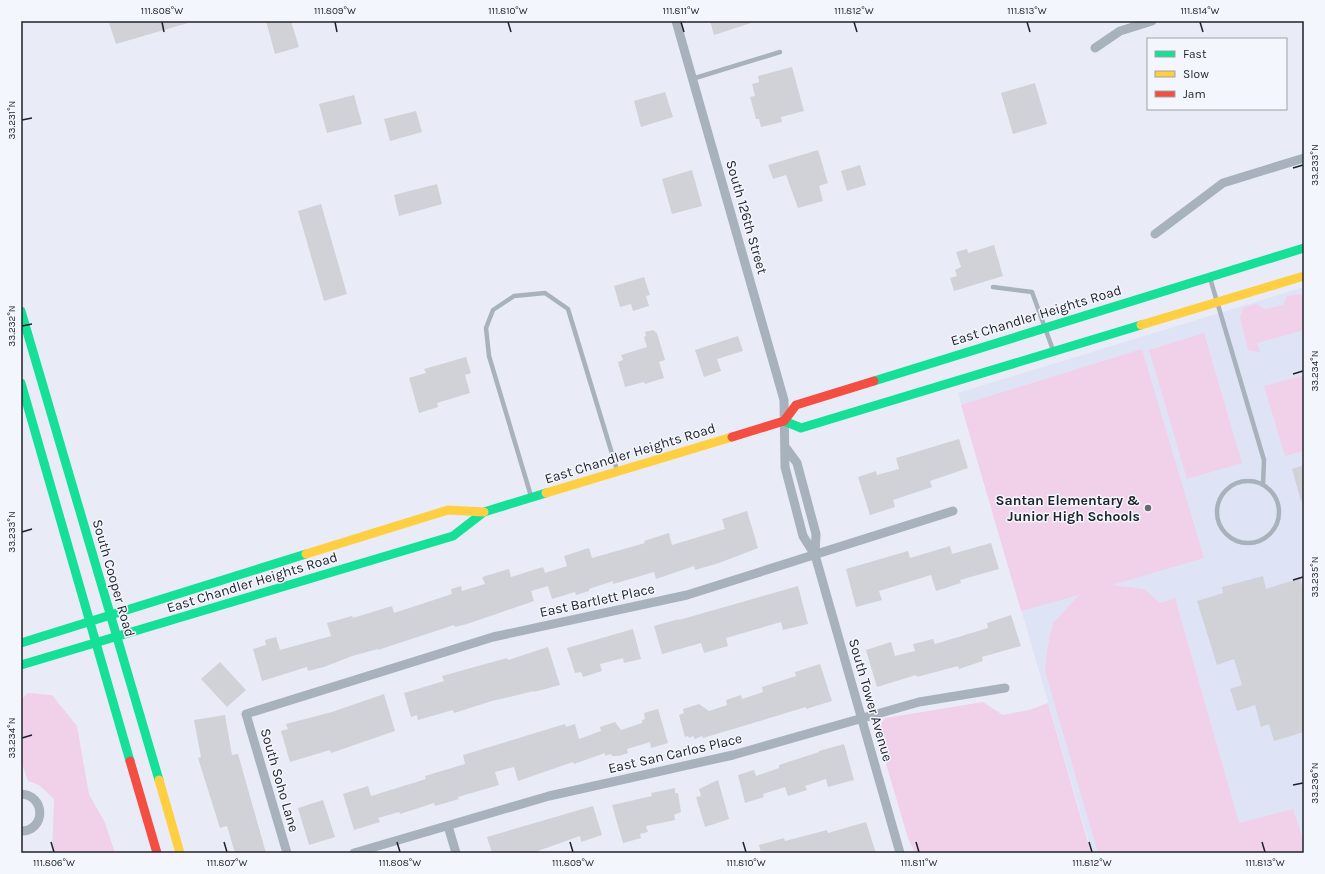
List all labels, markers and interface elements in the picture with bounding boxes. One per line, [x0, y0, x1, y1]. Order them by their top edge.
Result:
text: 111.808°W [141, 5, 183, 17]
text: 111.809°W [314, 5, 356, 17]
text: 111.810°W [488, 5, 528, 17]
text: 111.811°W [663, 5, 699, 17]
text: 111.812°W [834, 5, 874, 17]
text: 111.813°W [1007, 5, 1047, 17]
text: 111.814°W [1180, 5, 1220, 17]
legend [1147, 38, 1287, 110]
text: Fast [1183, 47, 1207, 61]
text: Slow [1183, 67, 1209, 81]
text: Jam [1183, 87, 1206, 101]
text: 33.231°N [6, 101, 18, 139]
text: 33.233°N [1309, 144, 1321, 186]
street label: South 126th Street [722, 158, 771, 276]
street label: East Chandler Heights Road [949, 281, 1124, 350]
text: 33.232°N [6, 305, 18, 347]
text: 33.234°N [1309, 350, 1321, 392]
street label: East Chandler Heights Road [543, 419, 718, 488]
place label: Santan Elementary & Junior High Schools [996, 492, 1140, 525]
marker: Santan Elementary & Junior High Schools [1143, 503, 1153, 513]
text: 33.233°N [6, 511, 18, 553]
street label: South Cooper Road [89, 517, 138, 639]
street label: East Chandler Heights Road [165, 548, 340, 617]
text: 33.235°N [1309, 556, 1321, 598]
street label: East Bartlett Place [538, 580, 656, 621]
street label: South Tower Avenue [845, 637, 896, 764]
text: 33.234°N [6, 717, 18, 759]
street label: South Soho Lane [257, 726, 302, 834]
street label: East San Carlos Place [607, 730, 744, 777]
text: 33.236°N [1309, 762, 1321, 804]
text: 111.806°W [33, 857, 75, 869]
text: 111.807°W [207, 857, 247, 869]
text: 111.808°W [379, 857, 421, 869]
text: 111.809°W [552, 857, 594, 869]
text: 111.810°W [726, 857, 766, 869]
text: 111.811°W [901, 857, 937, 869]
text: 111.812°W [1072, 857, 1112, 869]
text: 111.813°W [1245, 857, 1285, 869]

